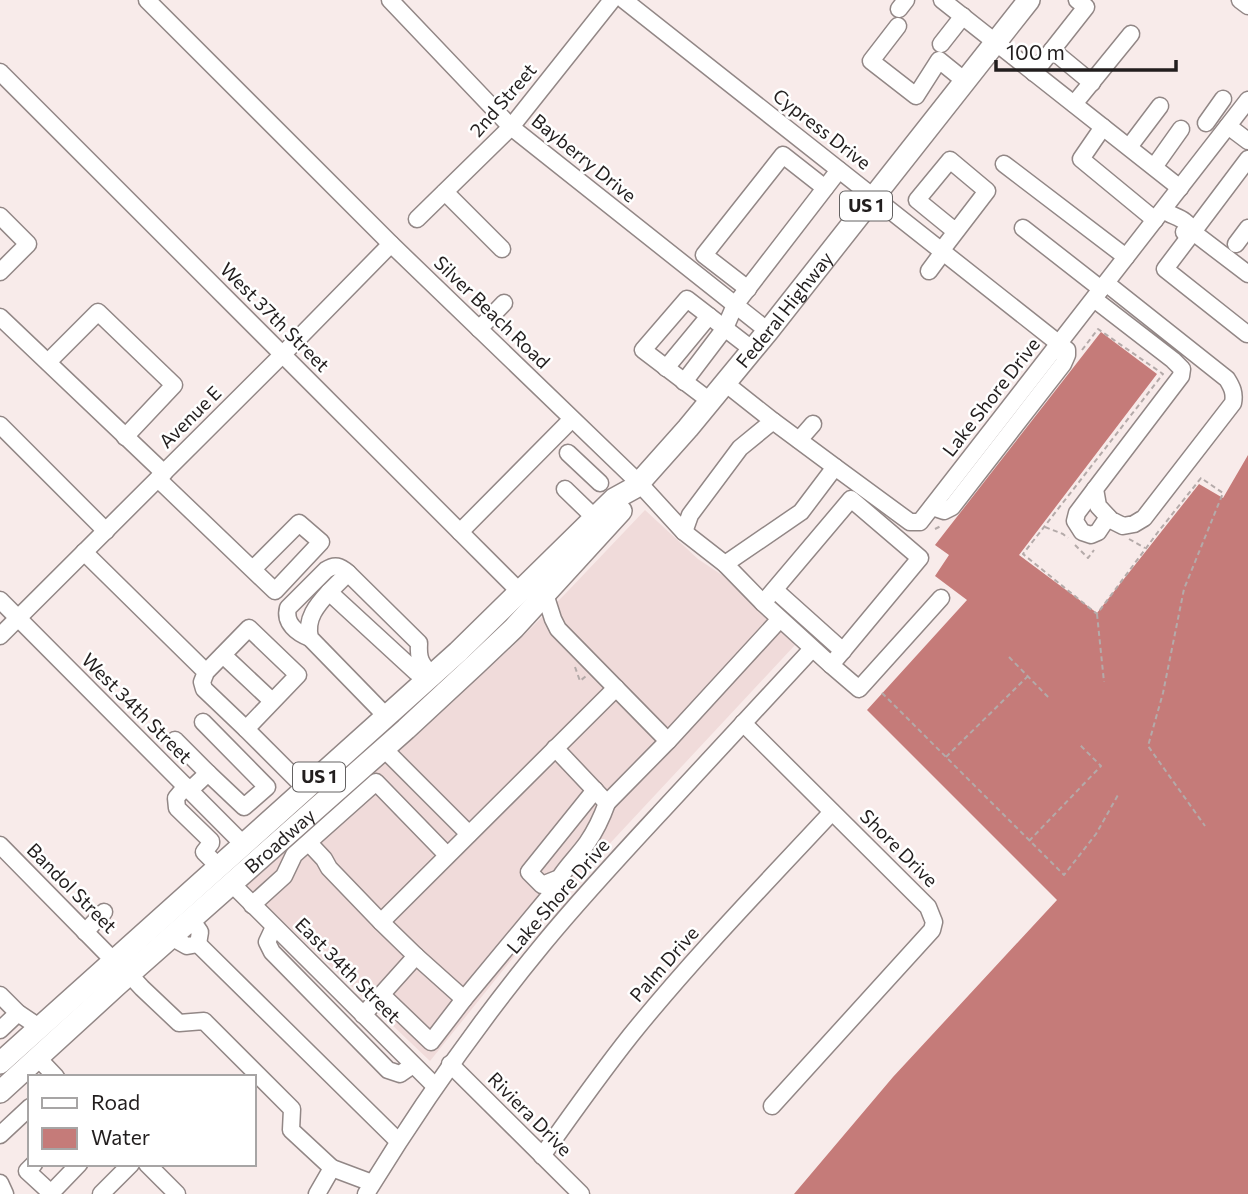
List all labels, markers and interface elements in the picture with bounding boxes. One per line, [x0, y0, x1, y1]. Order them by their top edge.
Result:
scale bar [996, 28, 1176, 72]
text: 100 m [1006, 39, 1065, 64]
street label: 2nd Street [465, 58, 541, 141]
street label: Cypress Drive [769, 83, 876, 174]
street label: Bayberry Drive [527, 109, 641, 207]
road number: US 1 [840, 191, 892, 220]
street label: Federal Highway [731, 247, 837, 372]
street label: Silver Beach Road [430, 251, 555, 373]
street label: West 37th Street [216, 257, 335, 376]
street label: Lake Shore Drive [937, 333, 1044, 461]
street label: Avenue E [154, 381, 225, 452]
street label: West 34th Street [77, 648, 197, 768]
road number: US 1 [293, 762, 345, 792]
street label: Broadway [239, 803, 320, 878]
street label: Shore Drive [856, 804, 943, 891]
street label: Lake Shore Drive [502, 834, 614, 958]
street label: Bandol Street [23, 838, 122, 937]
street label: East 34th Street [291, 912, 406, 1027]
street label: Palm Drive [624, 921, 703, 1006]
street label: Riviera Drive [484, 1067, 577, 1160]
legend [28, 1075, 256, 1166]
text: Road [91, 1089, 140, 1114]
text: Water [91, 1124, 150, 1149]

